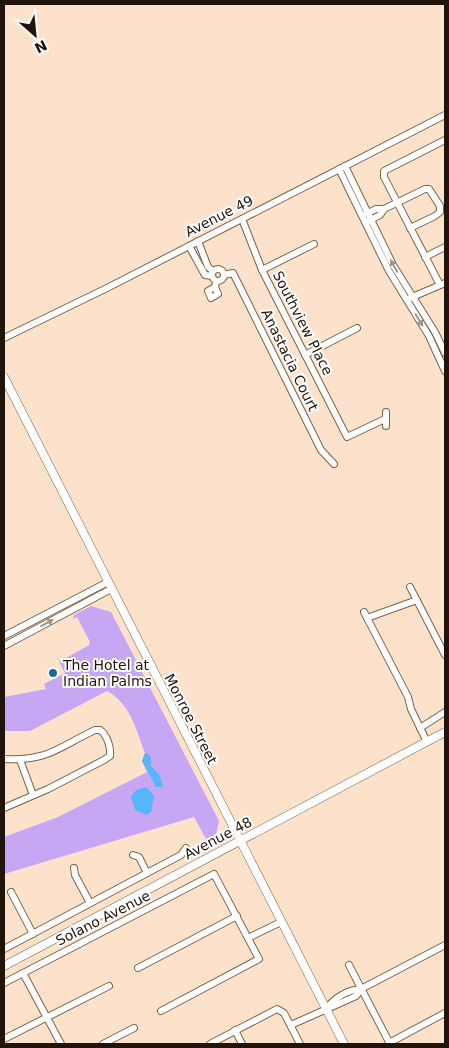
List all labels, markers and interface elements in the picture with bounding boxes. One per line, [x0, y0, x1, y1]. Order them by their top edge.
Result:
north arrow [10, 10, 60, 60]
text: N [32, 37, 50, 56]
street label: Avenue 49 [182, 192, 256, 240]
one-way arrow [390, 258, 398, 273]
street label: Southview Place [270, 268, 336, 378]
street label: Anastacia Court [258, 306, 322, 414]
one-way arrow [415, 313, 424, 326]
one-way arrow [40, 619, 54, 627]
place label: The Hotel at Indian Palms [62, 657, 152, 689]
marker: The Hotel at Indian Palms [47, 667, 59, 679]
street label: Monroe Street [161, 671, 221, 767]
street label: Avenue 48 [181, 813, 255, 863]
street label: Solano Avenue [53, 887, 153, 949]

